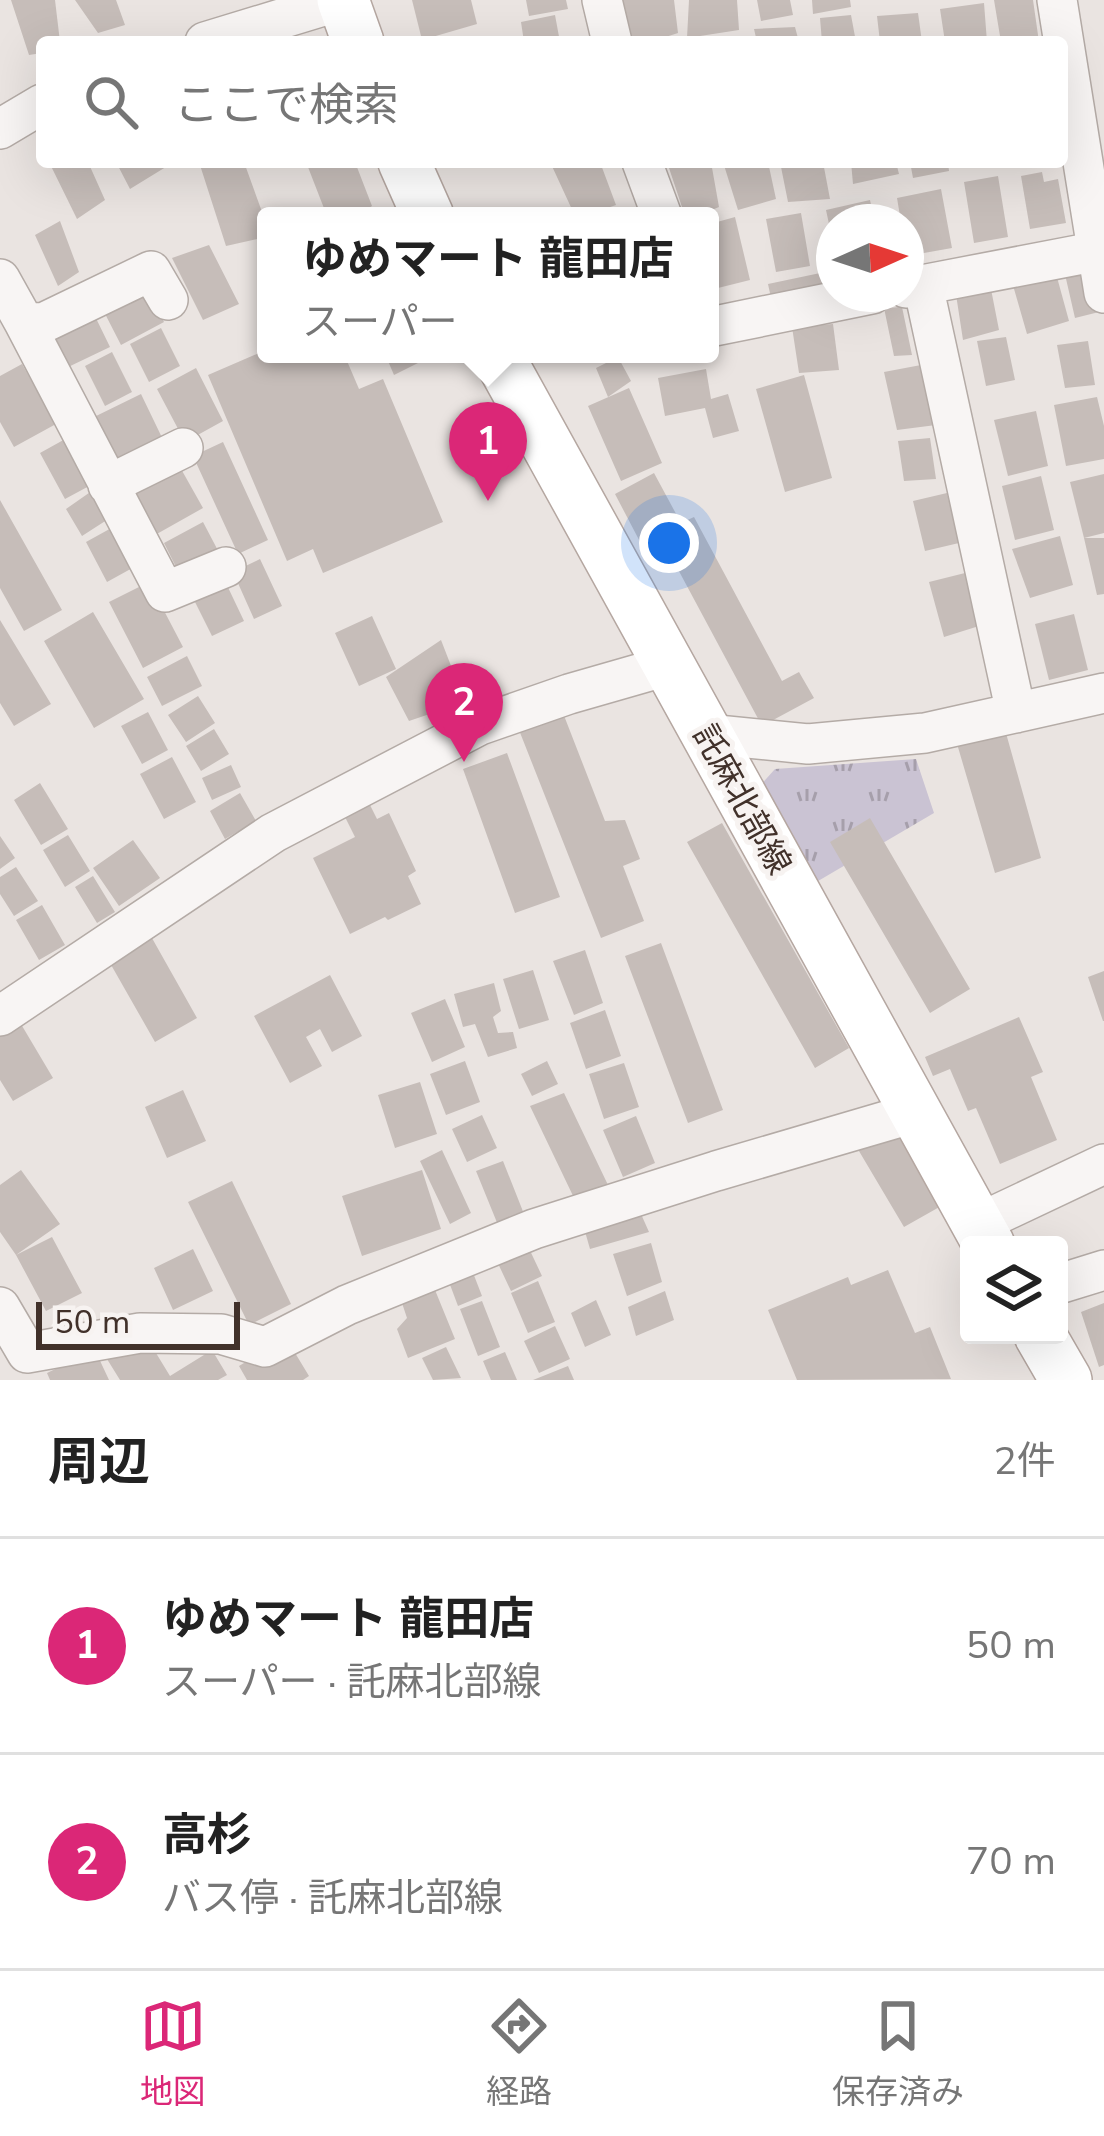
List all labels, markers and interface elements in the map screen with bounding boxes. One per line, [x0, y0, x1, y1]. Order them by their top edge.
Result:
search box [36, 36, 1068, 168]
icon: search [78, 69, 144, 135]
text: ここで検索 [174, 75, 399, 136]
north arrow [816, 204, 924, 312]
popup [257, 207, 719, 363]
text: ゆめマート 龍田店 [302, 229, 674, 290]
text: スーパー [302, 296, 458, 349]
pin: 1 [449, 402, 527, 501]
your location [639, 513, 699, 573]
pin: 2 [425, 663, 503, 762]
street label: 託麻北部線 [682, 717, 801, 883]
map controls [960, 1236, 1068, 1344]
button: layers [960, 1236, 1068, 1344]
scale bar [36, 1296, 240, 1349]
text: 50 m [54, 1300, 130, 1345]
text: 周辺 [48, 1427, 150, 1497]
text: 2件 [994, 1435, 1056, 1488]
text: ゆめマート 龍田店 [162, 1589, 534, 1650]
text: 1 [75, 1619, 99, 1672]
text: 50 m [966, 1619, 1056, 1672]
text: スーパー · 託麻北部線 [162, 1656, 542, 1709]
text: 高杉 [162, 1805, 252, 1866]
text: 2 [75, 1835, 99, 1888]
text: 70 m [966, 1835, 1056, 1888]
text: バス停 · 託麻北部線 [162, 1872, 503, 1925]
tab: 地図 [140, 1993, 206, 2115]
tab: 経路 [486, 1993, 552, 2115]
tab: 保存済み [832, 1993, 964, 2115]

